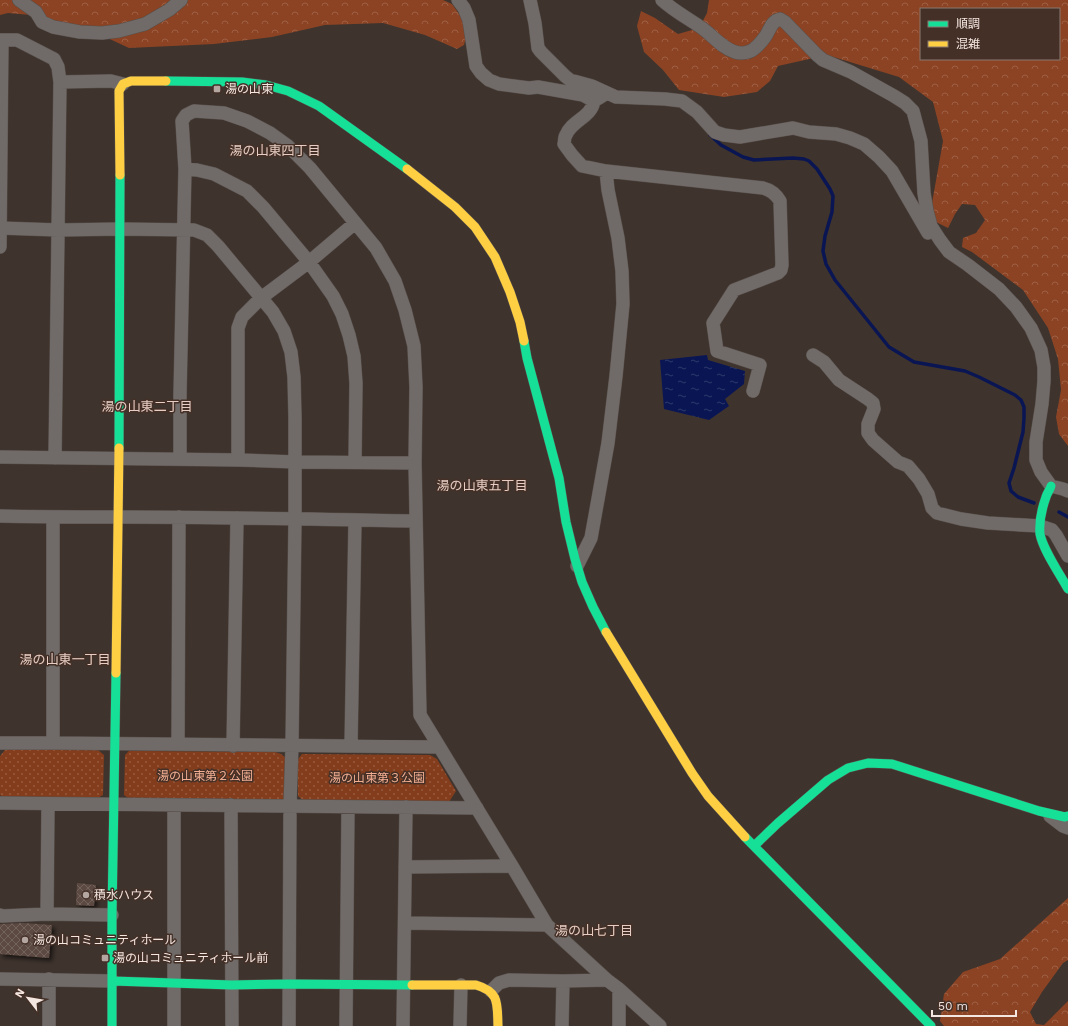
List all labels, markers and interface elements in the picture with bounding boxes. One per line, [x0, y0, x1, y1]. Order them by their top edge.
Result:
legend [920, 8, 1060, 60]
text: 順調 [956, 17, 980, 31]
text: 混雑 [956, 37, 980, 51]
place label: 湯の山東 [225, 82, 273, 96]
marker: 湯の山東 [212, 84, 222, 94]
district label: 湯の山東四丁目 [229, 143, 321, 158]
district label: 湯の山東二丁目 [101, 399, 193, 414]
district label: 湯の山東五丁目 [436, 478, 528, 493]
district label: 湯の山東一丁目 [19, 652, 111, 667]
park label: 湯の山東第２公園 [157, 769, 253, 783]
park label: 湯の山東第３公園 [329, 771, 425, 785]
place label: 積水ハウス [94, 888, 154, 902]
marker: 積水ハウス [81, 890, 91, 900]
district label: 湯の山七丁目 [555, 923, 633, 938]
place label: 湯の山コミュニティホール [33, 933, 176, 947]
marker: 湯の山コミュニティホール [20, 935, 30, 945]
place label: 湯の山コミュニティホール前 [113, 951, 268, 965]
marker: 湯の山コミュニティホール前 [100, 953, 110, 963]
north arrow [8, 978, 48, 1018]
text: N [12, 986, 28, 1000]
scale bar [932, 992, 1016, 1018]
text: 50 m [938, 999, 968, 1013]

